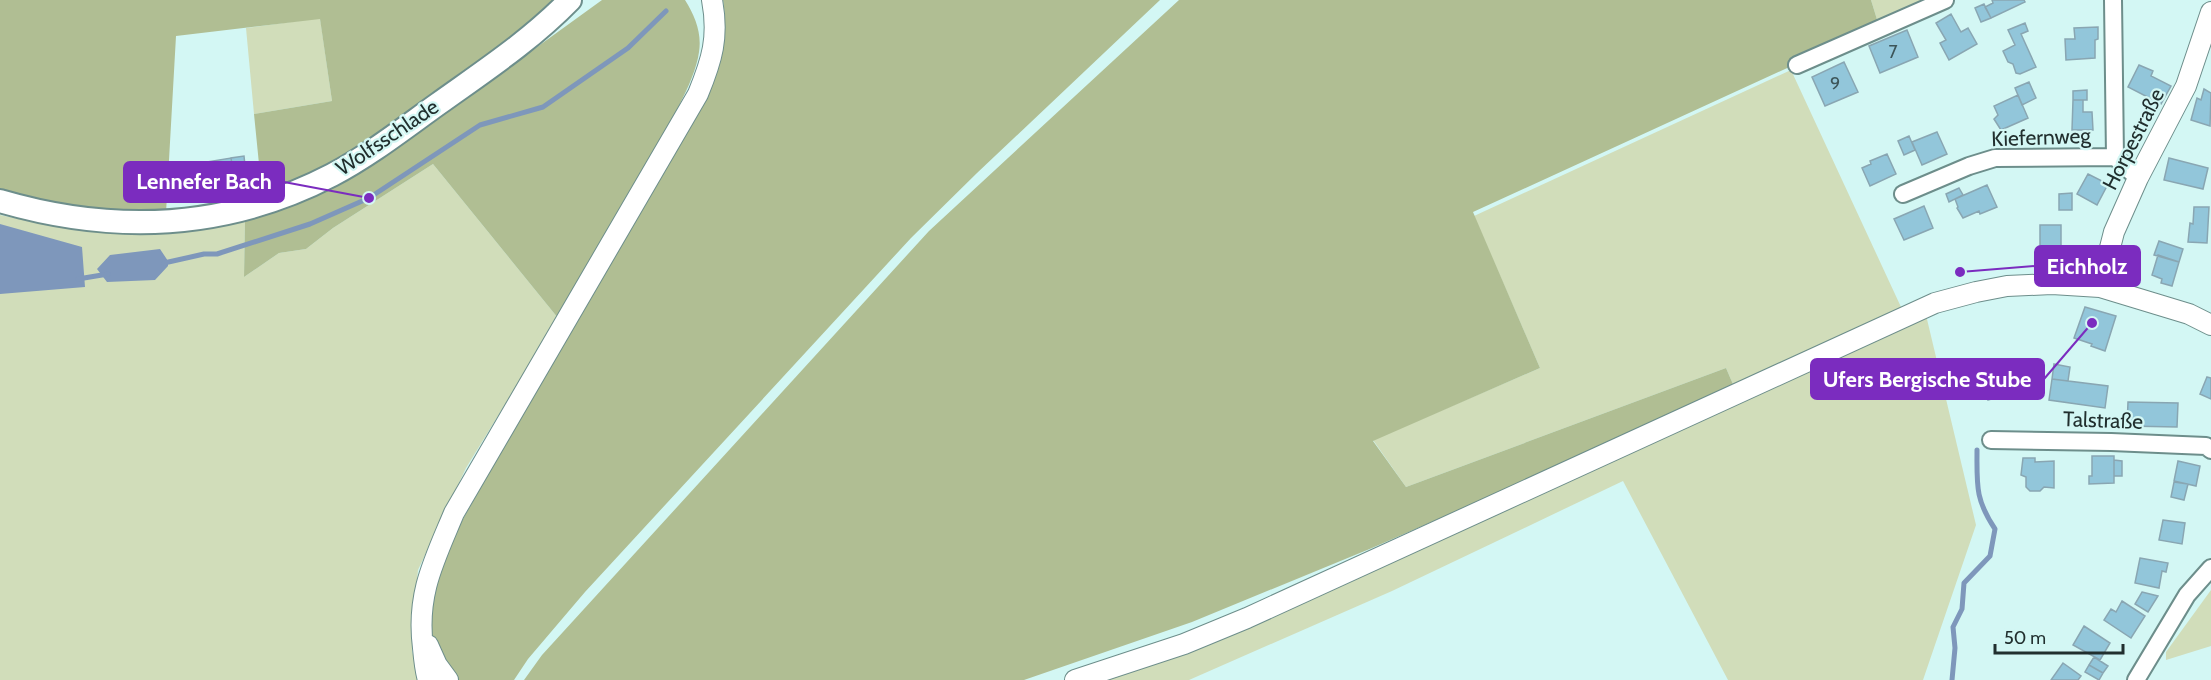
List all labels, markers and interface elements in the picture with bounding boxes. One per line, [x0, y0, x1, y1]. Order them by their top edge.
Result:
house number: 7 [1888, 41, 1898, 63]
house number: 9 [1830, 73, 1840, 95]
street label: Horpestraße [2097, 84, 2169, 194]
street label: Wolfsschlade [331, 93, 443, 180]
street label: Kiefernweg [1991, 123, 2092, 151]
callout: Lennefer Bach [124, 162, 284, 202]
text: Lennefer Bach [136, 168, 272, 195]
callout: Eichholz [2035, 246, 2140, 286]
text: Eichholz [2047, 253, 2128, 280]
callout: Ufers Bergische Stube [1811, 359, 2044, 399]
text: Ufers Bergische Stube [1823, 366, 2031, 393]
street label: Talstraße [2063, 406, 2144, 434]
scale bar [1995, 617, 2122, 655]
text: 50 m [2004, 627, 2046, 649]

